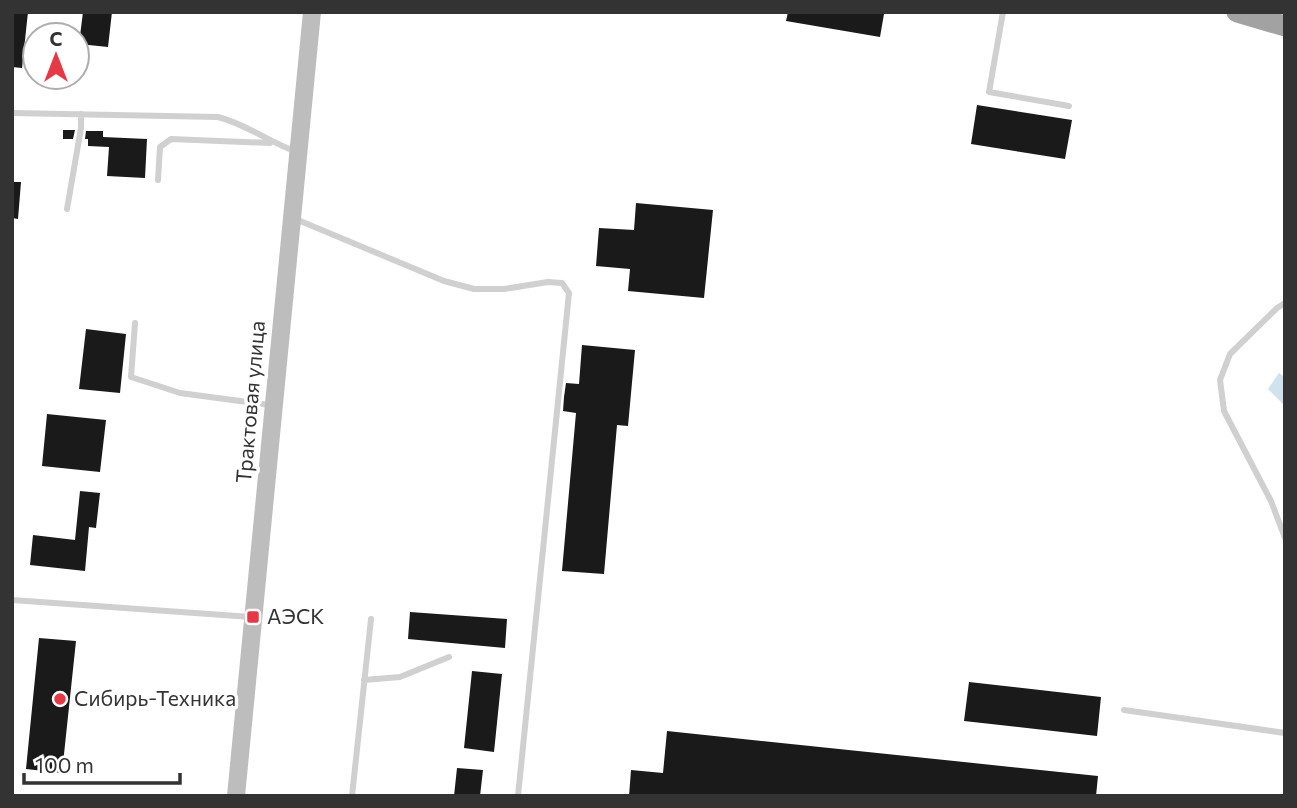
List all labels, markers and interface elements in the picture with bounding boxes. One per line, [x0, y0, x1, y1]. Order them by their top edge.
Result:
north arrow [21, 21, 91, 91]
text: С [50, 27, 63, 50]
street label: Трактовая улица [230, 320, 269, 484]
place label: АЭСК [267, 603, 324, 628]
marker: АЭСК [245, 609, 261, 625]
place label: Сибирь-Техника [74, 685, 236, 710]
marker: Сибирь-Техника [52, 691, 68, 707]
scale bar [24, 742, 180, 786]
text: 100 m [35, 752, 94, 777]

